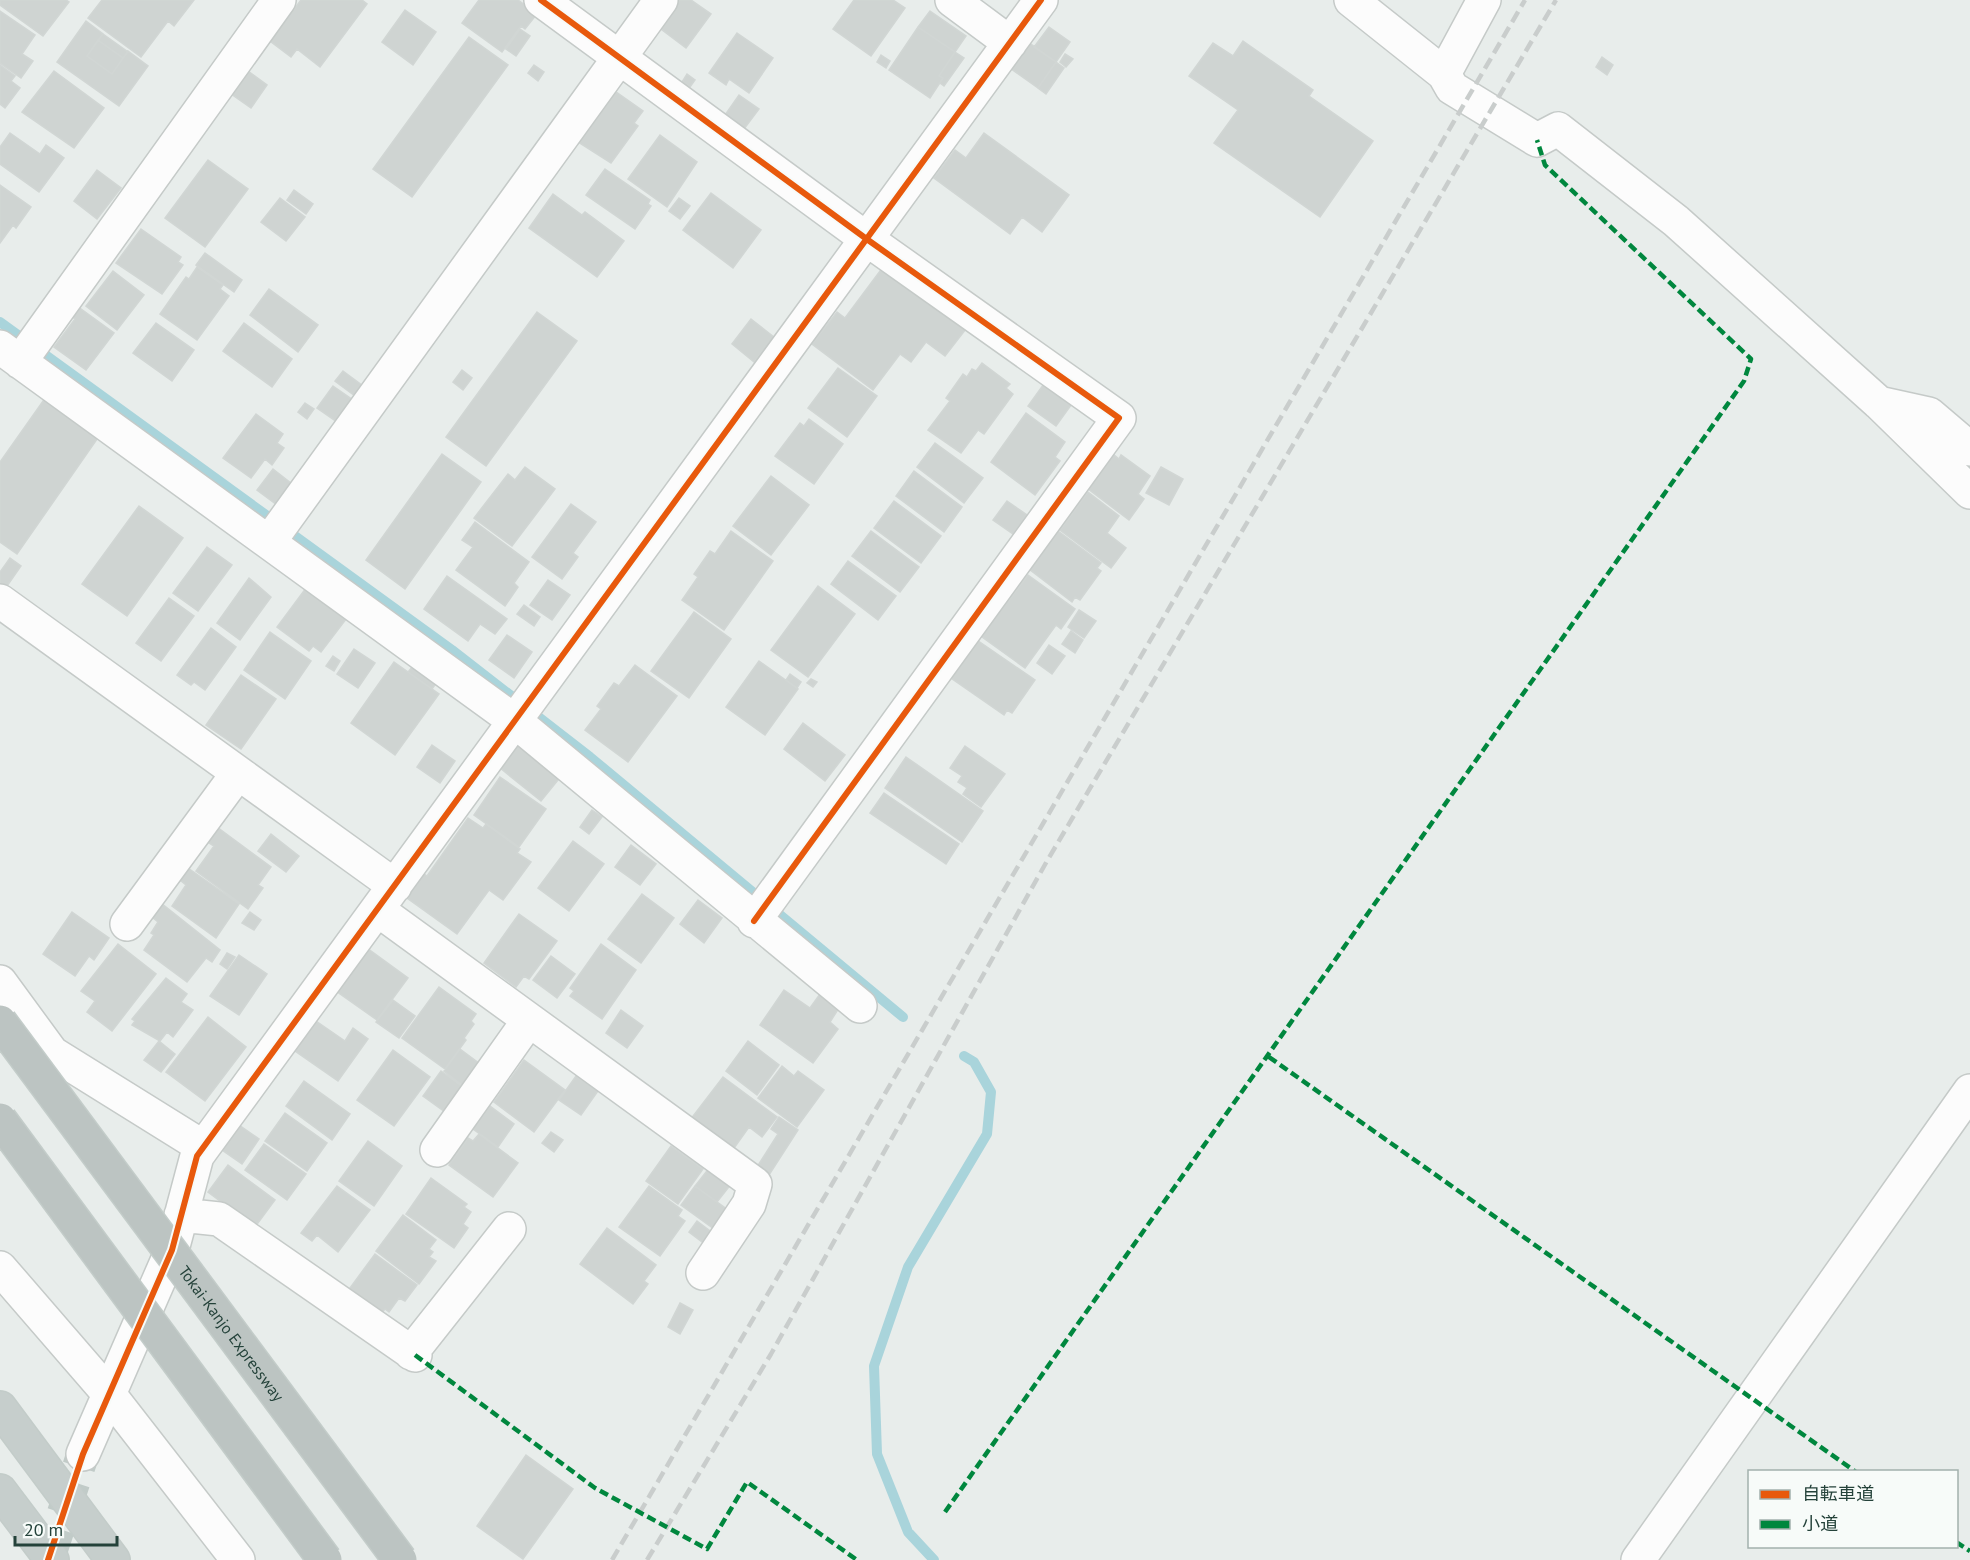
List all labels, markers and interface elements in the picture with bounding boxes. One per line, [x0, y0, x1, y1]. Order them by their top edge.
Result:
street label: Tokai-Kanjo Expressway [175, 1262, 289, 1406]
legend [1748, 1470, 1958, 1548]
text: 自転車道 [1802, 1482, 1874, 1505]
scale bar [15, 1509, 117, 1547]
text: 小道 [1802, 1512, 1838, 1535]
text: 20 m [24, 1518, 63, 1541]

